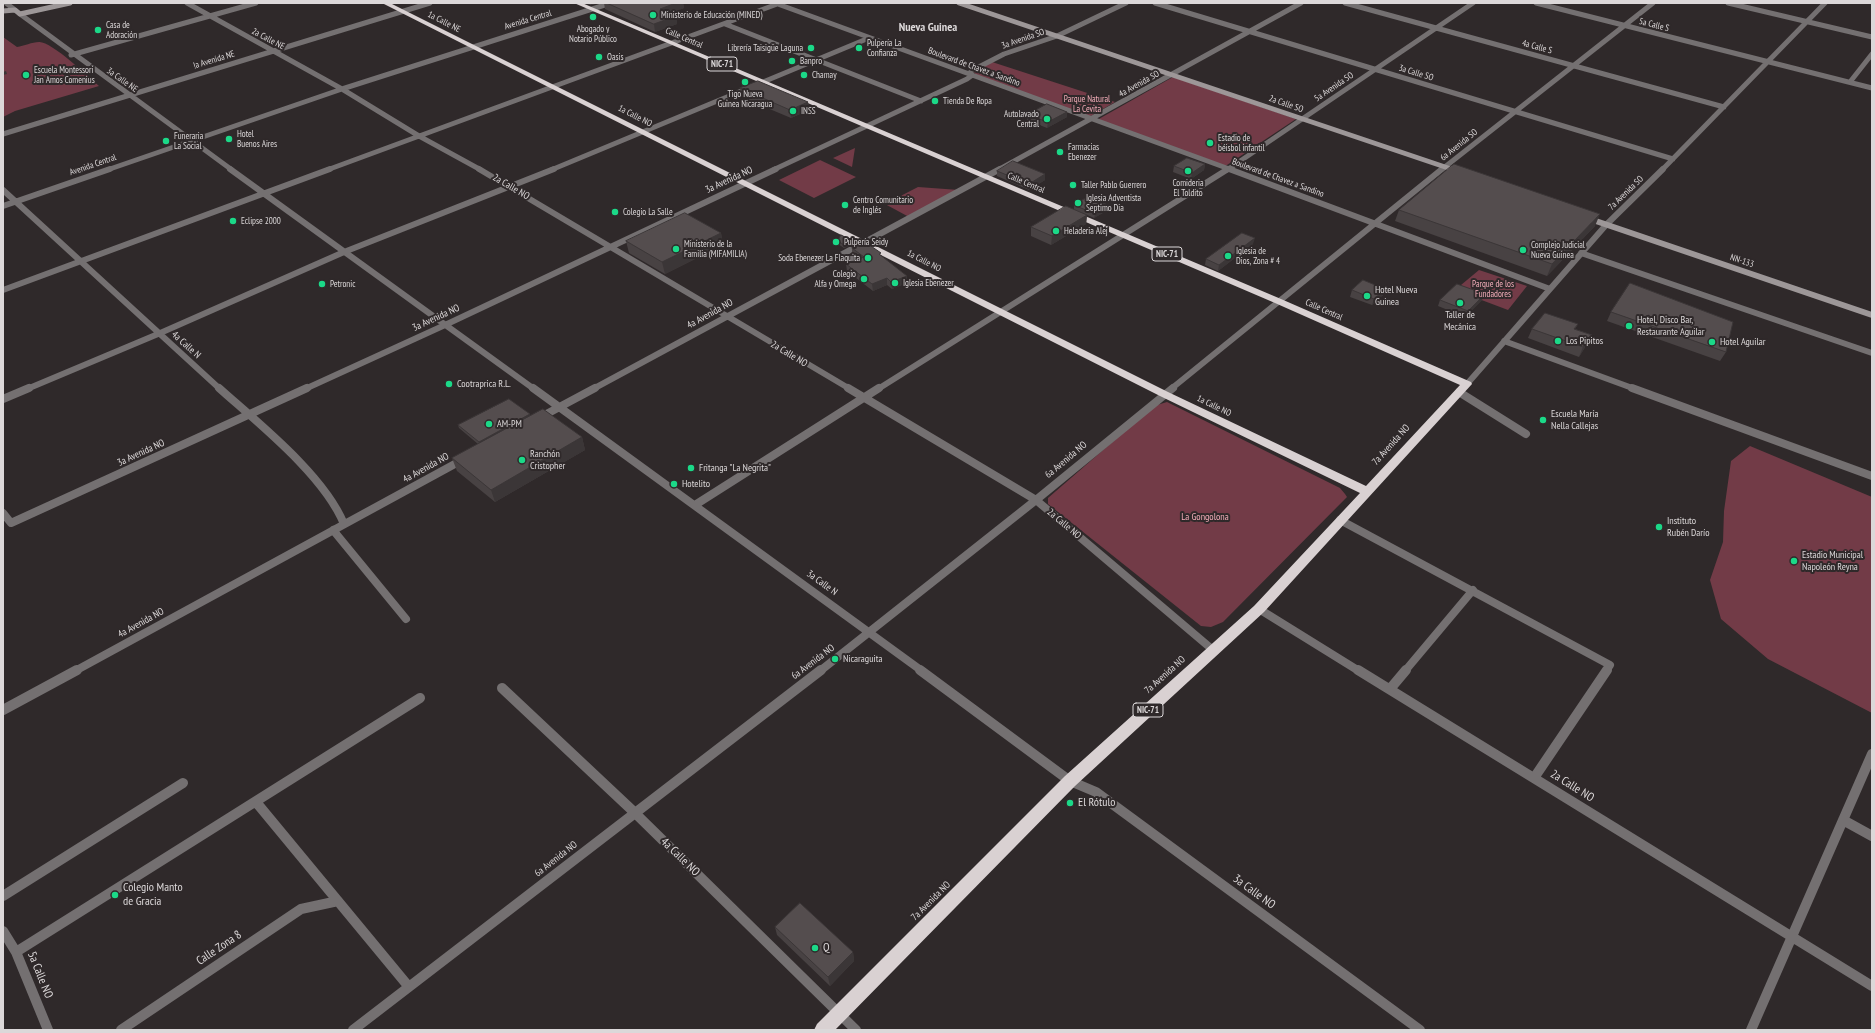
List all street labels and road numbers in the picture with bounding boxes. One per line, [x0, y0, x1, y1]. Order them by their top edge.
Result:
street label: Avenida Central [503, 8, 553, 32]
street label: 1a Calle NE [426, 9, 462, 35]
street label: 5a Calle S [1638, 16, 1670, 34]
street label: Calle Central [664, 25, 704, 51]
street label: 2a Calle NE [250, 26, 286, 52]
street label: 3a Avenida SO [1000, 27, 1046, 51]
street label: 4a Calle S [1521, 38, 1553, 56]
street label: Boulevard de Chavez a Sandino [927, 45, 1021, 89]
street label: !a Avenida NE [192, 49, 236, 71]
road number: NIC-71 [707, 57, 737, 71]
street label: 3a Calle SO [1397, 63, 1435, 83]
street label: 3a Calle NE [104, 65, 140, 95]
street label: 4a Avenida SO [1117, 68, 1161, 100]
street label: 5a Avenida SO [1312, 70, 1356, 104]
street label: 2a Calle SO [1267, 93, 1305, 115]
street label: 1a Calle NO [616, 103, 654, 129]
street label: 6a Avenida SO [1438, 127, 1480, 163]
street label: Avenida Central [68, 152, 118, 178]
street label: Boulevard de Chavez a Sandino [1231, 156, 1325, 200]
street label: 3a Avenida NO [703, 164, 755, 196]
street label: Calle Central [1006, 170, 1046, 196]
street label: 2a Calle NO [490, 172, 532, 202]
street label: 7a Avenida SO [1606, 174, 1646, 212]
road number: NIC-71 [1152, 247, 1182, 261]
street label: 1a Calle NO [905, 248, 943, 274]
street label: NN-133 [1729, 252, 1755, 270]
street label: 4a Avenida NO [685, 296, 735, 332]
street label: Calle Central [1304, 297, 1344, 323]
street label: 3a Avenida NO [410, 302, 462, 334]
street label: 4a Calle N [169, 329, 203, 361]
street label: 2a Calle NO [768, 338, 810, 370]
street label: 1a Calle NO [1195, 393, 1233, 419]
street label: 7a Avenida NO [1370, 422, 1412, 468]
street label: 3a Avenida NO [115, 437, 167, 469]
street label: 6a Avenida NO [1043, 439, 1089, 481]
street label: 4a Avenida NO [401, 450, 451, 486]
street label: 2a Calle NO [1044, 506, 1084, 542]
street label: 3a Calle N [804, 568, 840, 598]
street label: 4a Avenida NO [116, 605, 166, 641]
street label: 6a Avenida NO [789, 642, 837, 682]
street label: 7a Avenida NO [1142, 654, 1188, 696]
road number: NIC-71 [1133, 703, 1163, 717]
street label: 2a Calle NO [1547, 767, 1597, 805]
street label: 4a Calle NO [657, 835, 703, 879]
street label: 6a Avenida NO [532, 839, 580, 879]
street label: 3a Calle NO [1230, 872, 1278, 912]
street label: 7a Avenida NO [909, 879, 953, 923]
street label: Calle Zona 8 [194, 928, 244, 968]
street label: 5a Calle NO [24, 950, 56, 1000]

